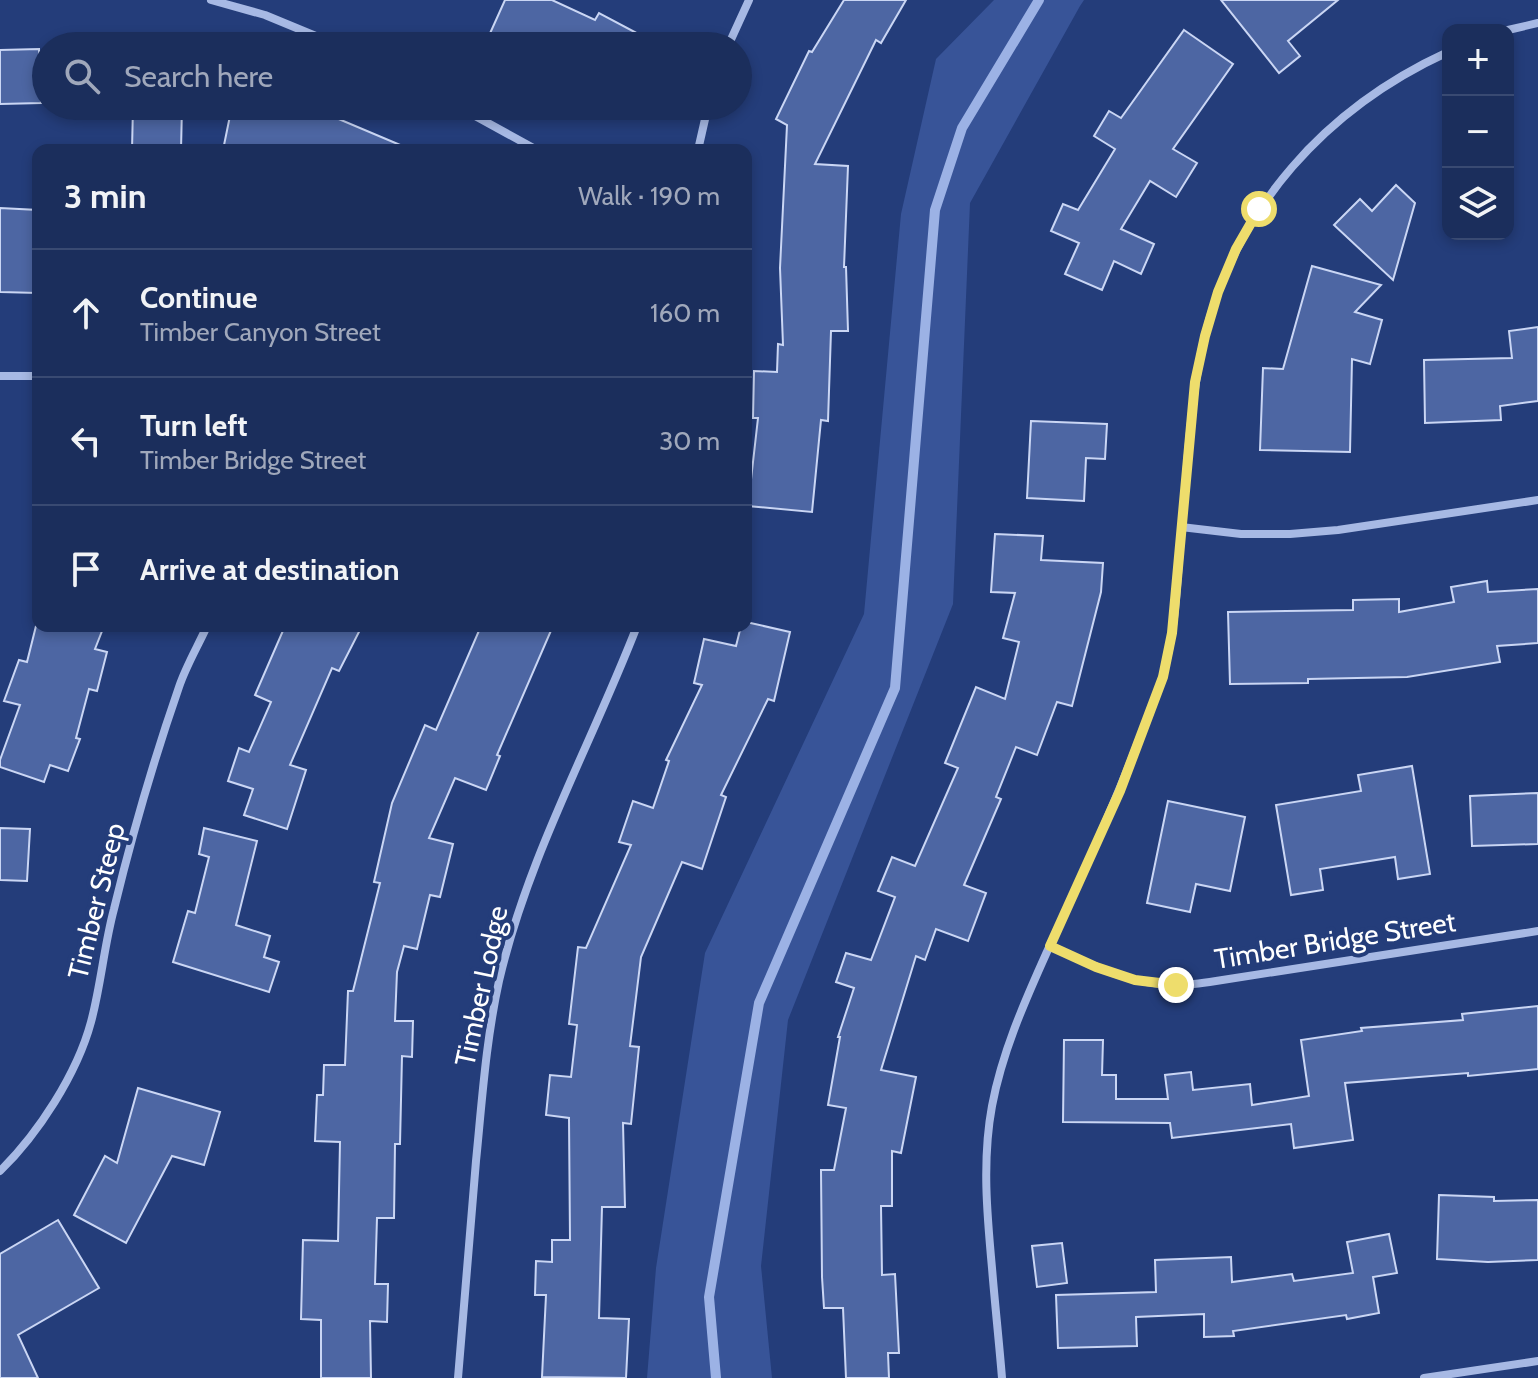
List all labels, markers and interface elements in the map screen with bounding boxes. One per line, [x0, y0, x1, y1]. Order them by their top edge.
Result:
map controls [1442, 24, 1514, 240]
button: + [1442, 24, 1514, 96]
search box [32, 32, 752, 120]
icon: search [60, 54, 104, 98]
text: Search here [124, 58, 273, 95]
button: − [1442, 96, 1514, 168]
button: layers [1442, 168, 1514, 240]
text: 3 min [64, 175, 146, 217]
text: Walk · 190 m [578, 180, 720, 212]
route start [1241, 191, 1277, 227]
text: Continue [140, 279, 257, 316]
icon: ahead [64, 291, 108, 335]
text: 160 m [650, 297, 720, 329]
text: Timber Canyon Street [140, 316, 381, 348]
text: Turn left [140, 407, 248, 444]
icon: left [64, 419, 108, 463]
text: 30 m [659, 425, 720, 457]
text: Timber Bridge Street [140, 444, 366, 476]
icon: arrive [64, 547, 108, 591]
text: Arrive at destination [140, 551, 400, 588]
street label: Timber Steep [60, 819, 132, 983]
street label: Timber Lodge [447, 903, 515, 1069]
street label: Timber Bridge Street [1212, 904, 1458, 976]
route end [1158, 967, 1194, 1003]

